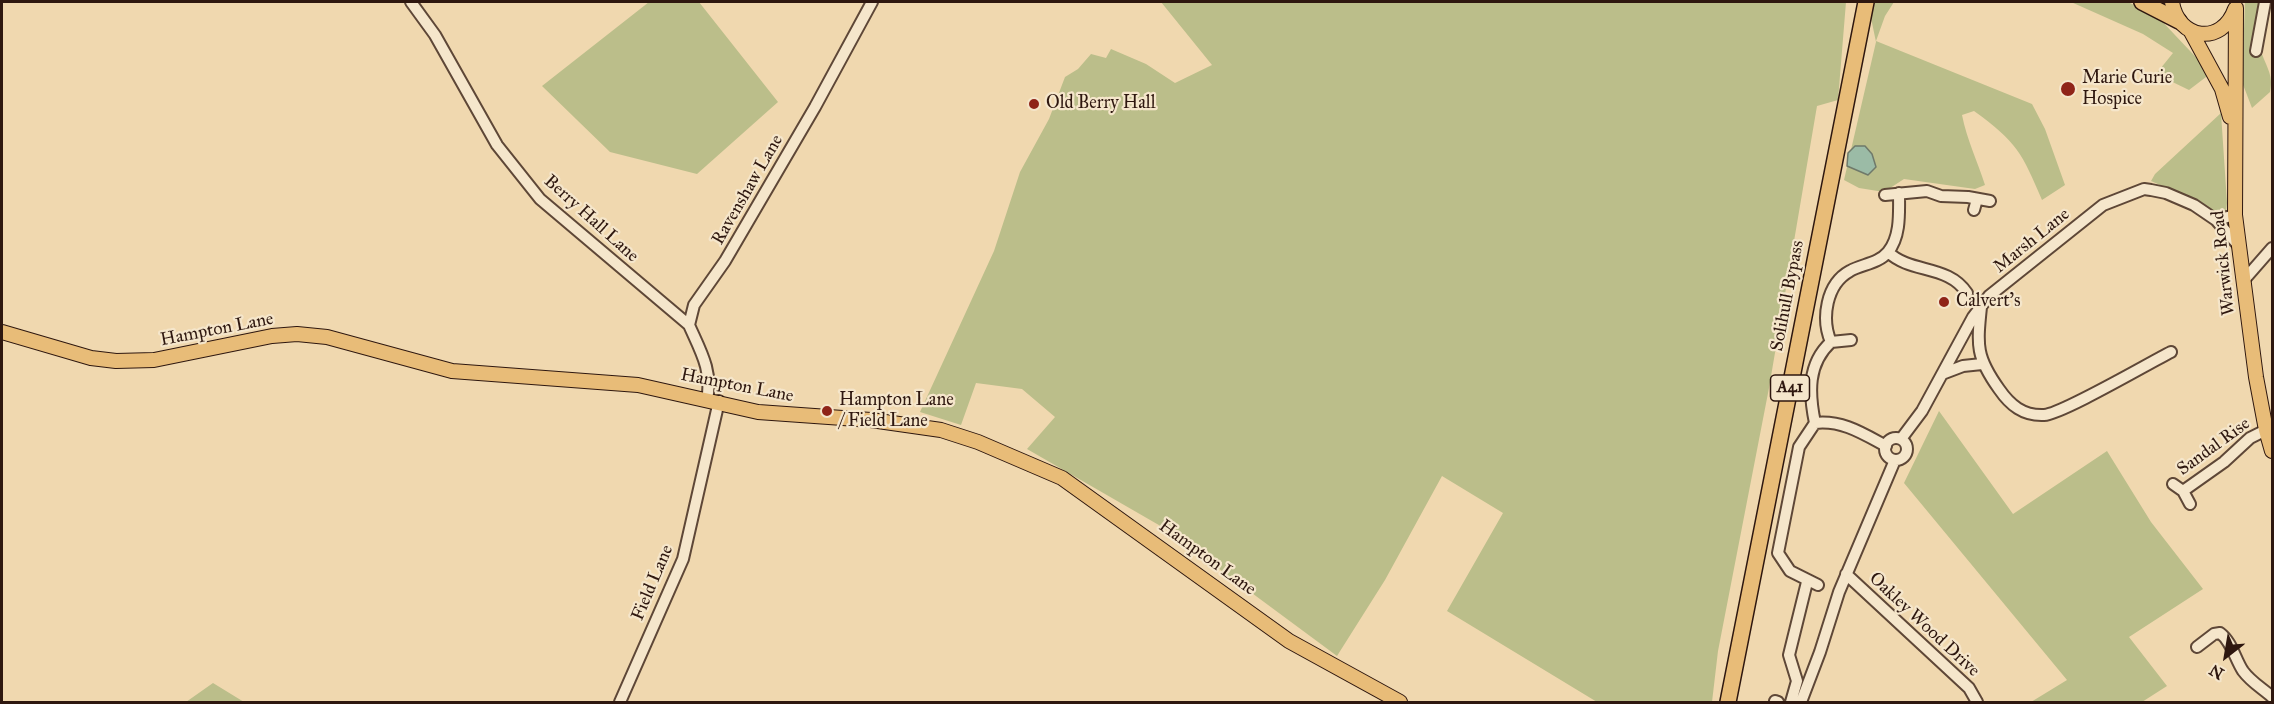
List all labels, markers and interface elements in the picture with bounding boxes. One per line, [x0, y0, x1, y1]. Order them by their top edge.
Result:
place label: Marie Curie Hospice [2082, 68, 2172, 110]
marker: Marie Curie Hospice [2059, 80, 2077, 98]
place label: Old Berry Hall [1046, 93, 1156, 115]
marker: Old Berry Hall [1027, 97, 1041, 111]
street label: Ravenshaw Lane [708, 131, 788, 249]
street label: Berry Hall Lane [539, 171, 643, 267]
street label: Marsh Lane [1990, 204, 2074, 278]
street label: Warwick Road [2208, 209, 2240, 317]
street label: Solihull Bypass [1767, 239, 1809, 353]
place label: Calvert's [1956, 291, 2020, 313]
marker: Calvert's [1937, 295, 1951, 309]
street label: Hampton Lane [159, 308, 275, 352]
street label: Hampton Lane [679, 364, 795, 408]
road number: A41 [1770, 375, 1810, 401]
place label: Hampton Lane / Field Lane [839, 390, 954, 432]
marker: Hampton Lane / Field Lane [820, 404, 834, 418]
street label: Sandal Rise [2173, 413, 2255, 481]
street label: Hampton Lane [1154, 516, 1260, 600]
street label: Field Lane [627, 542, 679, 624]
street label: Oakley Wood Drive [1864, 568, 1984, 682]
north arrow [2196, 626, 2256, 686]
text: N [2206, 660, 2227, 684]

